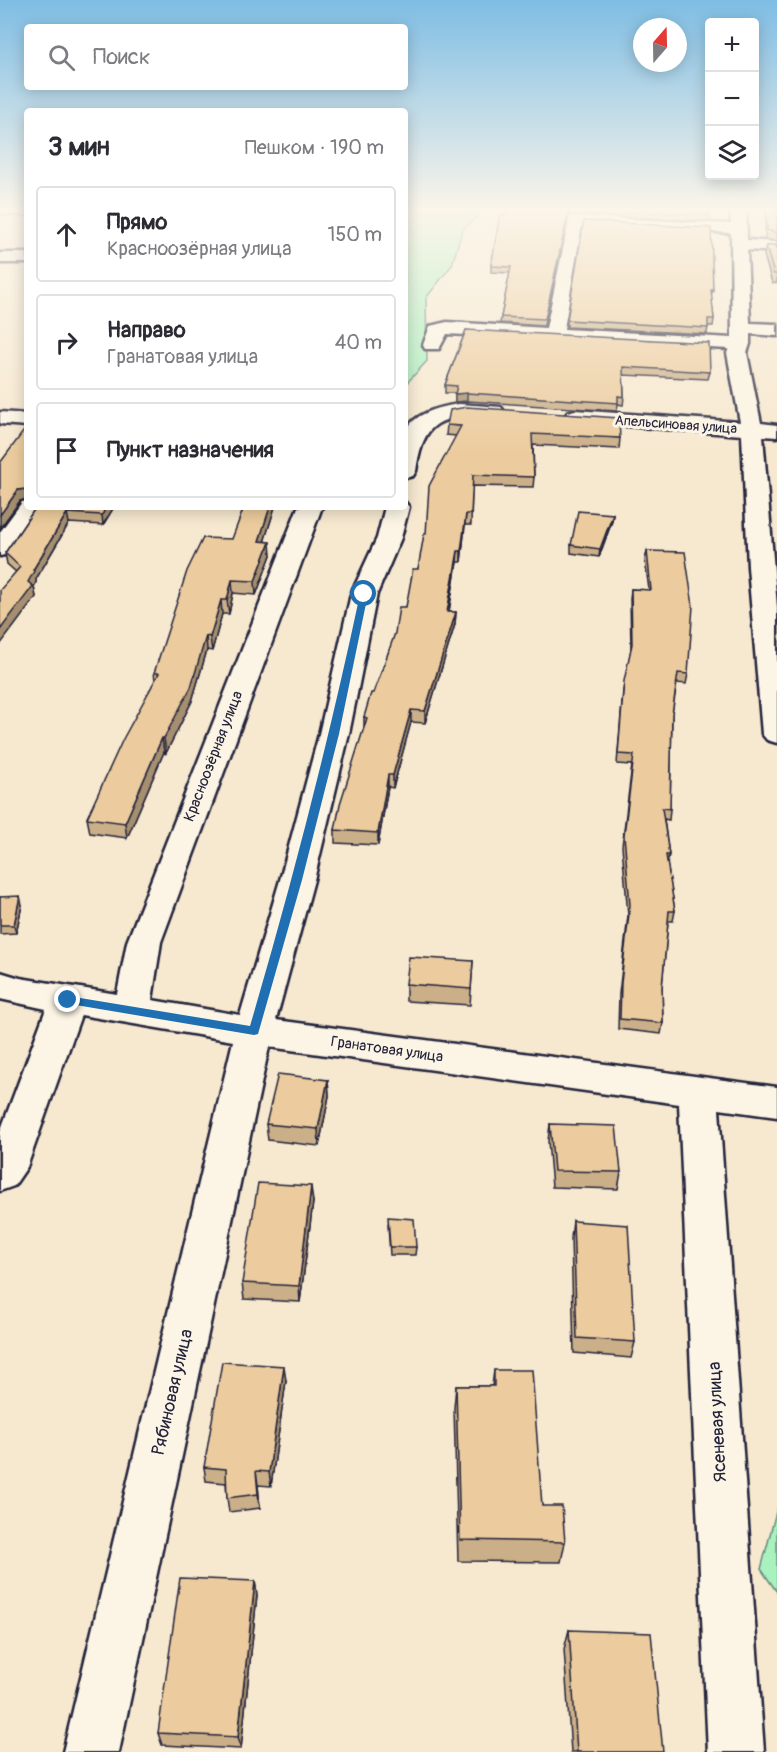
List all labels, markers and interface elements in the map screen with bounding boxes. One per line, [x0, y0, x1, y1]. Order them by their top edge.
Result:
north arrow [633, 18, 687, 72]
map controls [705, 18, 759, 180]
button: + [705, 18, 759, 72]
search box [24, 24, 408, 90]
icon: search [45, 41, 78, 74]
text: Поиск [93, 43, 150, 71]
button: − [705, 72, 759, 126]
button: layers [705, 126, 759, 180]
text: 3 мин [48, 131, 110, 163]
text: Пешком · 190 m [245, 135, 384, 160]
text: Прямо [107, 208, 167, 236]
icon: ahead [50, 218, 83, 251]
text: 150 m [328, 222, 382, 247]
text: Красноозёрная улица [107, 236, 292, 261]
text: Направо [107, 316, 186, 344]
icon: right [50, 326, 83, 359]
text: 40 m [335, 330, 382, 355]
text: Гранатовая улица [107, 344, 258, 369]
street label: Апельсиновая улица [614, 412, 738, 437]
icon: arrive [50, 434, 83, 467]
text: Пункт назначения [107, 436, 274, 464]
route start [350, 580, 376, 606]
street label: Красноозёрная улица [180, 688, 247, 824]
route end [54, 986, 80, 1012]
street label: Гранатовая улица [330, 1032, 444, 1067]
street label: Рябиновая улица [147, 1327, 198, 1457]
street label: Ясеневая улица [703, 1361, 732, 1483]

